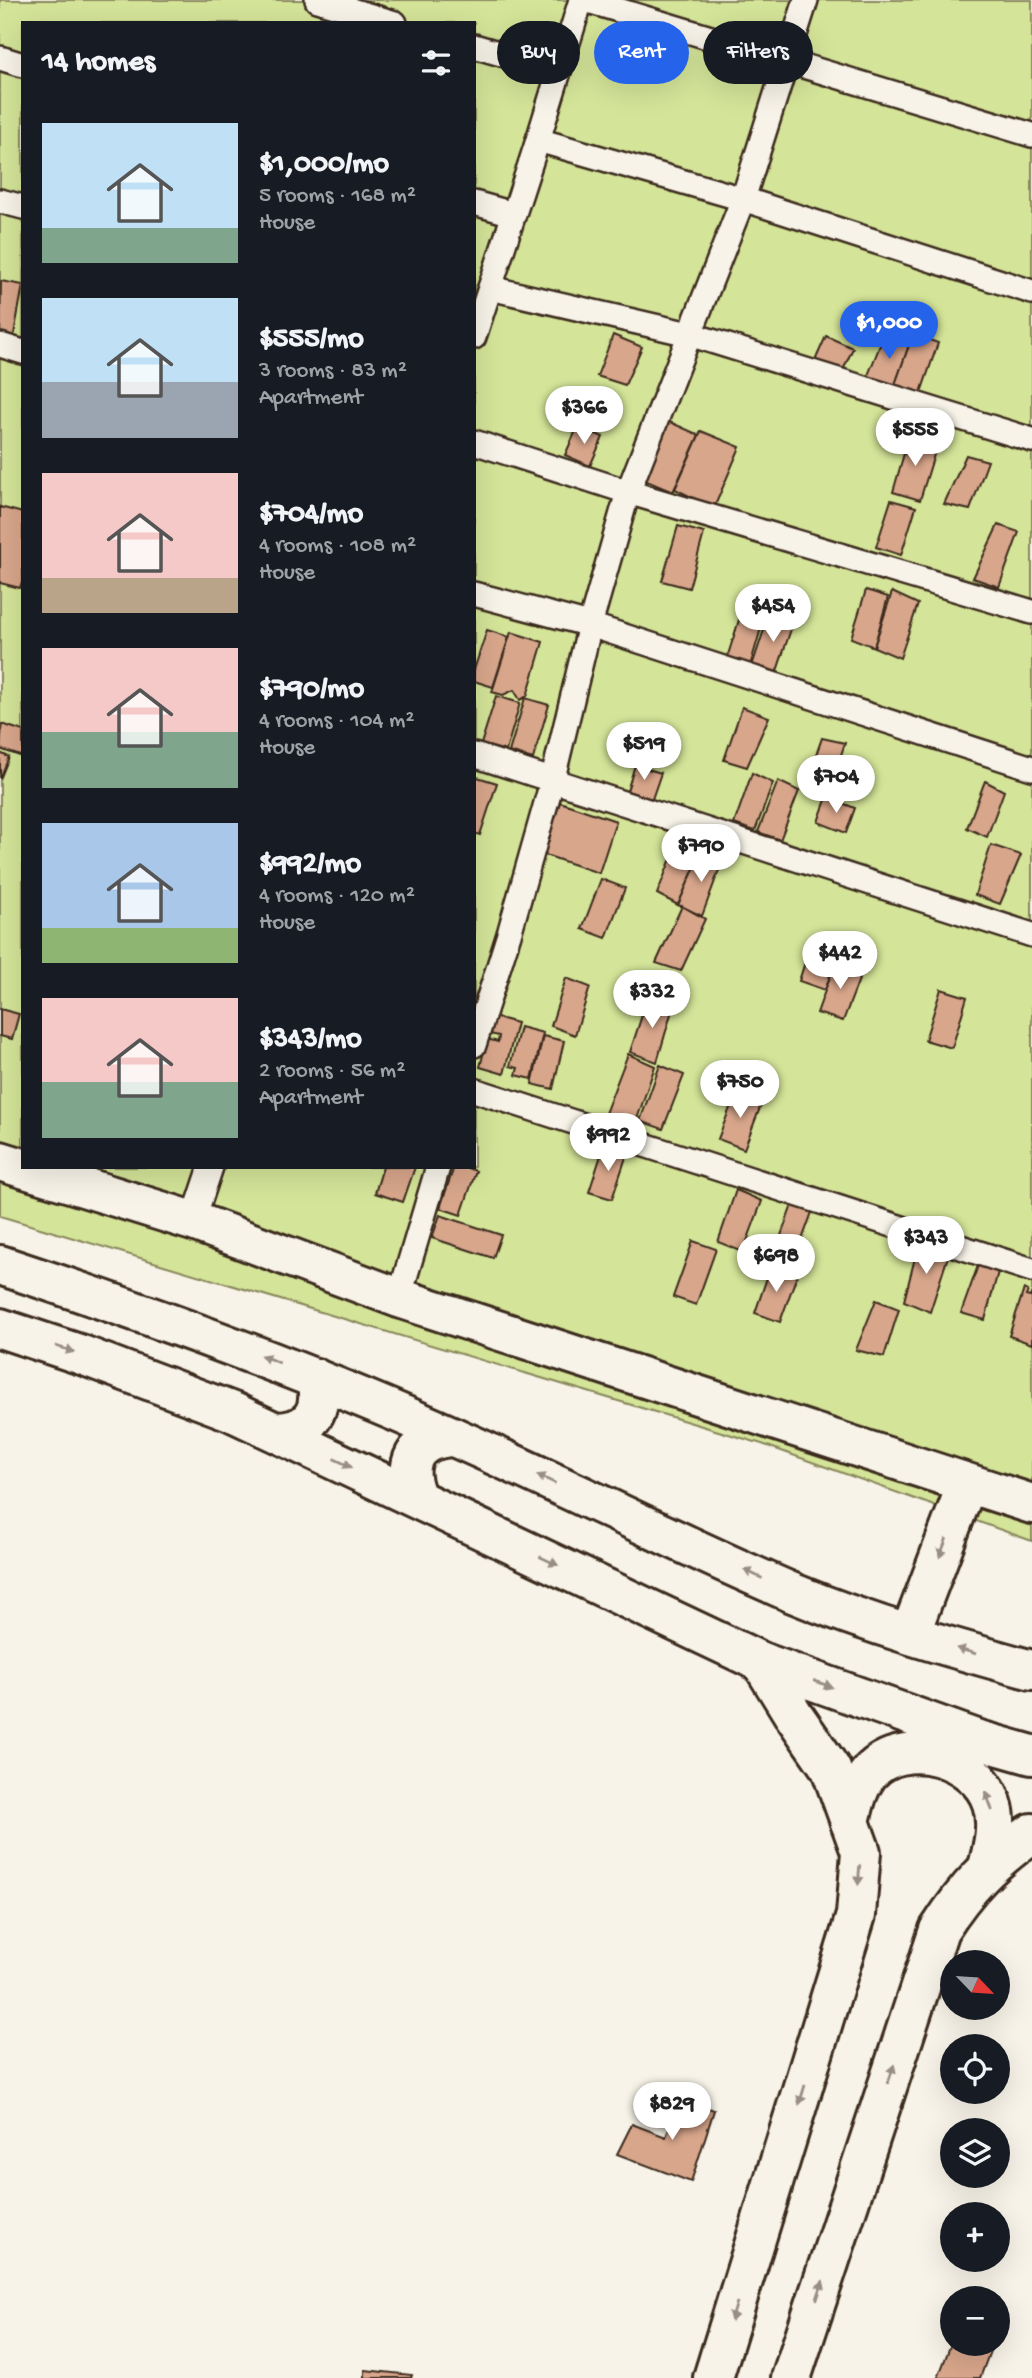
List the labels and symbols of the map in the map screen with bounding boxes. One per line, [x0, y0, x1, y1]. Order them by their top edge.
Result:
pin: $1,000 [832, 302, 946, 361]
pin: $366 [543, 386, 625, 446]
pin: $555 [874, 408, 956, 468]
pin: $454 [732, 584, 814, 644]
pin: $519 [603, 722, 685, 782]
pin: $704 [795, 756, 877, 815]
pin: $790 [660, 824, 742, 884]
pin: $442 [799, 932, 881, 991]
pin: $332 [611, 970, 693, 1030]
pin: $750 [699, 1060, 781, 1120]
pin: $992 [567, 1114, 649, 1173]
pin: $343 [885, 1216, 967, 1276]
pin: $698 [735, 1234, 817, 1294]
one-way arrow [54, 1345, 75, 1355]
one-way arrow [259, 1354, 280, 1365]
one-way arrow [333, 1458, 353, 1469]
one-way arrow [536, 1473, 556, 1485]
one-way arrow [937, 1537, 948, 1558]
one-way arrow [539, 1555, 559, 1566]
one-way arrow [743, 1568, 763, 1580]
one-way arrow [956, 1645, 977, 1655]
one-way arrow [813, 1679, 834, 1690]
one-way arrow [983, 1790, 994, 1811]
one-way arrow [853, 1865, 864, 1887]
north arrow [940, 1950, 1010, 2020]
one-way arrow [887, 2063, 897, 2084]
pin: $829 [631, 2082, 713, 2142]
one-way arrow [796, 2085, 807, 2106]
one-way arrow [815, 2279, 826, 2300]
one-way arrow [728, 2302, 739, 2323]

